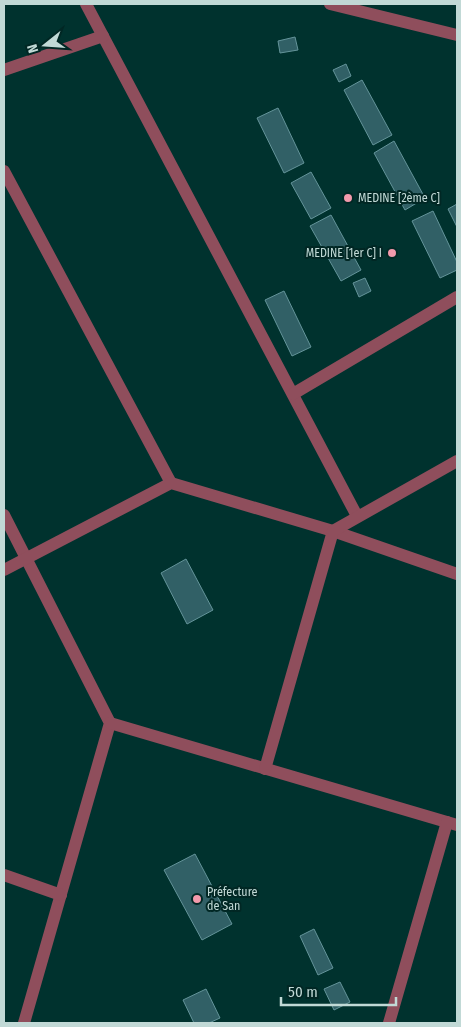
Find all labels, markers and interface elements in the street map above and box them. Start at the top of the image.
north arrow [20,20,70,70]
text: N [24,42,42,55]
place label: MEDINE [2ème C] [358,191,440,205]
marker: MEDINE [2ème C] [342,192,354,204]
place label: MEDINE [1er C] I [306,246,382,260]
marker: MEDINE [1er C] I [386,247,398,259]
place label: Préfecture de San [207,885,257,913]
marker: Préfecture de San [191,893,203,905]
scale bar [281,974,396,1006]
text: 50 m [288,983,318,1001]

